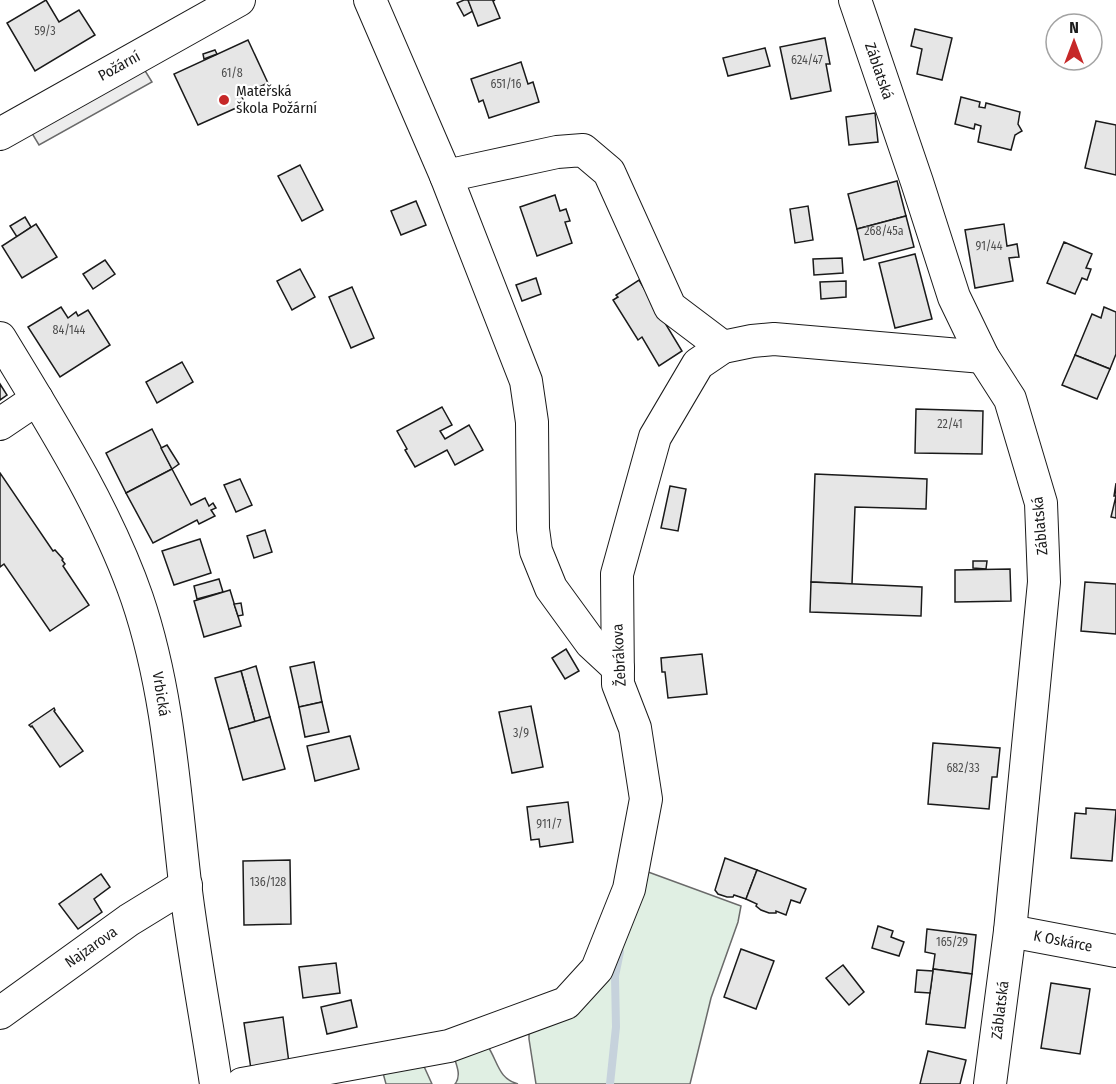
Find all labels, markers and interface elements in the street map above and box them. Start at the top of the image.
north arrow [1044,12,1104,72]
text: N [1069,18,1079,37]
house number: 59/3 [34,24,56,38]
street label: Záblatská [861,40,897,102]
street label: Požární [95,47,143,85]
house number: 624/47 [791,53,823,67]
house number: 61/8 [221,66,243,80]
house number: 651/16 [490,77,522,91]
place label: Mateřská škola Požární [236,82,317,117]
marker: Mateřská škola Požární [217,93,231,107]
house number: 268/45a [864,224,904,238]
house number: 91/44 [976,239,1003,253]
house number: 84/144 [53,323,86,337]
house number: 22/41 [937,417,963,431]
street label: Záblatská [1028,496,1052,556]
street label: Žebrákova [608,623,630,687]
street label: Vrbická [149,670,173,718]
house number: 3/9 [513,726,529,740]
house number: 682/33 [946,761,980,775]
house number: 911/7 [536,817,562,831]
house number: 136/128 [250,875,286,889]
street label: Najzarova [61,923,121,971]
street label: K Oskárce [1032,926,1094,956]
house number: 165/29 [936,935,968,949]
street label: Záblatská [987,980,1013,1040]

